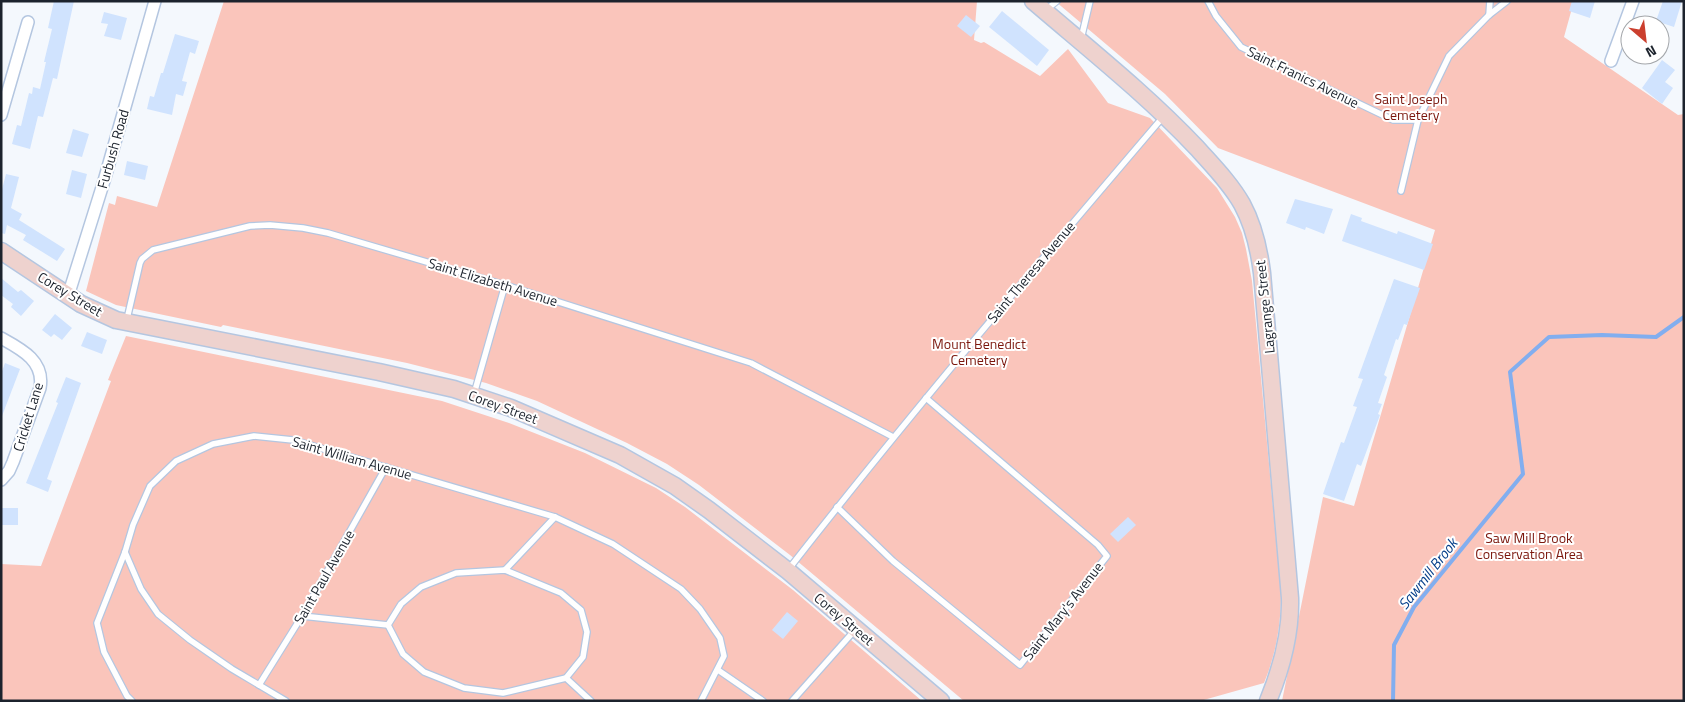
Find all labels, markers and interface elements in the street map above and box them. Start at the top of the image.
north arrow [1620,15,1670,65]
street label: Saint Franics Avenue [1244,40,1363,113]
text: N [1642,40,1661,63]
park label: Saint Joseph Cemetery [1375,88,1447,125]
street label: Furbush Road [91,107,134,191]
street label: Saint Theresa Avenue [982,216,1080,327]
street label: Saint Elizabeth Avenue [426,252,560,311]
street label: Lagrange Street [1249,259,1280,355]
street label: Corey Street [34,266,107,321]
park label: Mount Benedict Cemetery [932,333,1026,370]
street label: Cricket Lane [7,380,48,454]
street label: Corey Street [466,384,541,429]
street label: Saint William Avenue [290,430,415,485]
street label: Saint Paul Avenue [288,526,359,628]
park label: Saw Mill Brook Conservation Area [1475,527,1583,564]
water label: Sawmill Brook [1392,531,1464,614]
street label: Saint Mary's Avenue [1017,557,1108,664]
street label: Corey Street [810,587,879,650]

